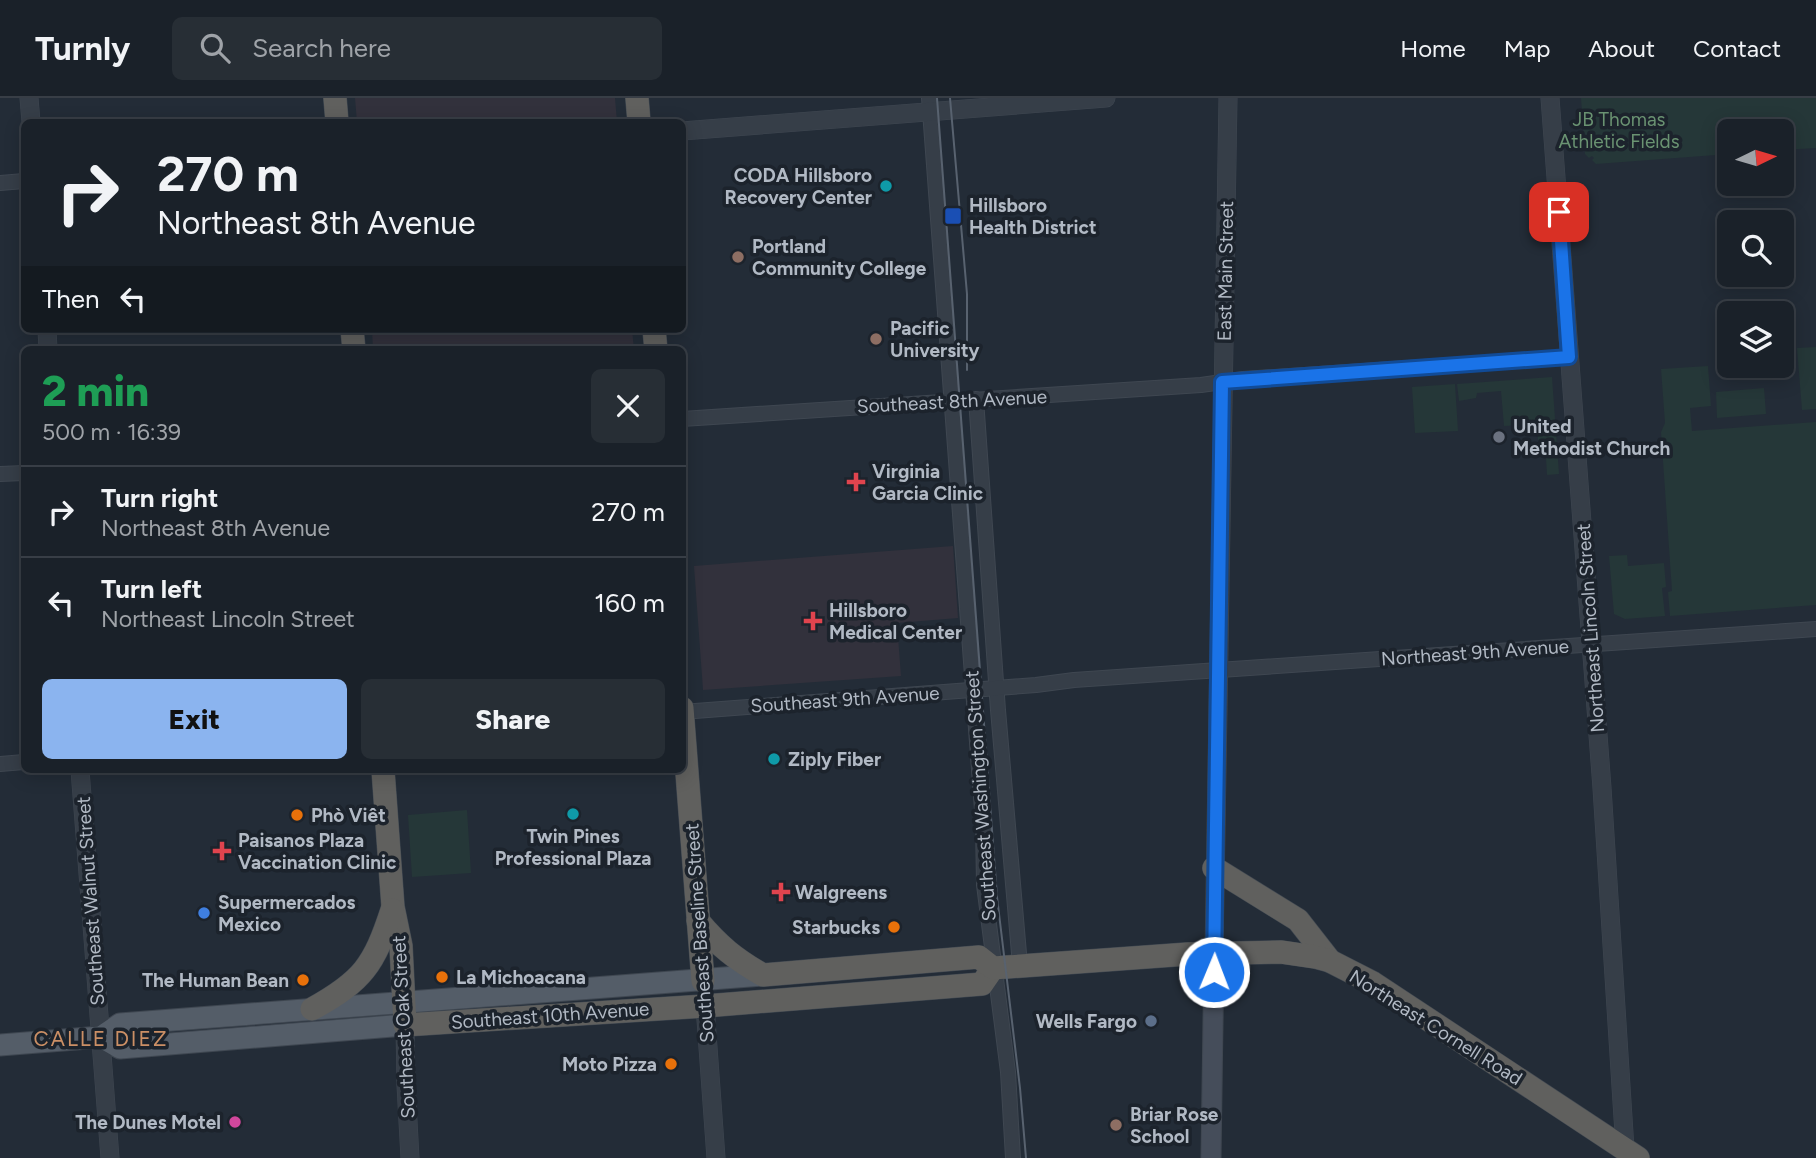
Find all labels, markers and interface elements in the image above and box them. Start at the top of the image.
search box [172,17,662,80]
text: Turnly [35,29,130,68]
icon: search [196,29,234,67]
text: Search here [252,32,391,64]
text: Home [1400,34,1466,63]
text: Map [1504,34,1550,63]
text: About [1588,34,1655,63]
text: Contact [1693,34,1781,63]
park label: JB Thomas Athletic Fields [1558,108,1680,153]
north arrow [1717,119,1794,196]
map controls [1717,119,1794,378]
text: 270 m [157,144,299,203]
icon: right [42,147,133,238]
place label: CODA Hillsboro Recovery Center [724,164,872,209]
marker: CODA Hillsboro Recovery Center [878,178,894,194]
pin [1529,182,1589,242]
icon: arrive [1540,193,1578,231]
place label: Hillsboro Health District [969,194,1097,239]
street label: East Main Street [1213,201,1238,341]
text: Northeast 8th Avenue [157,204,476,242]
marker: Hillsboro Health District [943,206,963,226]
button: search [1717,210,1794,287]
place label: Portland Community College [752,235,927,280]
marker: Portland Community College [730,249,746,265]
icon: left [114,280,152,318]
text: Then [42,283,100,315]
button: layers [1717,301,1794,378]
place label: Pacific University [890,317,980,362]
marker: Pacific University [868,331,884,347]
text: 2 min [42,366,149,417]
button: close [591,369,665,443]
street label: Southeast 8th Avenue [856,385,1048,418]
place label: United Methodist Church [1513,415,1670,460]
text: 500 m · 16:39 [42,418,181,446]
marker: United Methodist Church [1491,429,1507,445]
place label: Virginia Garcia Clinic [872,460,983,505]
marker: Virginia Garcia Clinic [846,472,866,492]
text: Turn right [101,482,218,514]
icon: right [42,493,80,531]
text: 270 m [591,496,665,528]
text: Northeast 8th Avenue [101,514,330,542]
street label: Northeast Lincoln Street [1572,523,1609,733]
text: Turn left [101,573,202,605]
icon: left [42,584,80,622]
text: 160 m [594,587,665,619]
place label: Hillsboro Medical Center [829,599,962,644]
text: Northeast Lincoln Street [101,605,355,633]
marker: Hillsboro Medical Center [803,611,823,631]
street label: Northeast 9th Avenue [1380,634,1570,671]
street label: Southeast Washington Street [960,670,1001,922]
button: Exit [42,679,347,759]
button: Share [361,679,665,759]
street label: Southeast 9th Avenue [750,681,940,718]
place label: Ziply Fiber [788,748,881,771]
marker: Ziply Fiber [766,751,782,767]
street label: Southeast Walnut Street [72,796,109,1006]
place label: Phò Viêt [311,804,386,827]
marker: Twin Pines Professional Plaza [565,806,581,822]
marker: Phò Viêt [289,807,305,823]
street label: Southeast Baseline Street [680,823,719,1043]
place label: Twin Pines Professional Plaza [495,825,651,870]
place label: Paisanos Plaza Vaccination Clinic [238,829,396,874]
marker: Paisanos Plaza Vaccination Clinic [212,841,232,861]
place label: Walgreens [795,881,887,904]
marker: Walgreens [773,884,789,900]
place label: Supermercados Mexico [218,891,356,936]
marker: Supermercados Mexico [196,905,212,921]
place label: Starbucks [792,916,880,939]
marker: Starbucks [886,919,902,935]
street label: Southeast Oak Street [387,935,420,1119]
position arrow [1177,935,1251,1009]
street label: Northeast Cornell Road [1345,965,1526,1090]
place label: La Michoacana [456,966,586,989]
place label: The Human Bean [142,969,289,992]
marker: La Michoacana [434,969,450,985]
marker: The Human Bean [295,972,311,988]
street label: Southeast 10th Avenue [450,997,650,1034]
place label: Wells Fargo [1036,1010,1137,1033]
marker: Wells Fargo [1143,1013,1159,1029]
district label: CALLE DIEZ [34,1026,168,1051]
place label: Moto Pizza [562,1053,657,1076]
marker: Moto Pizza [663,1056,679,1072]
place label: Briar Rose School [1130,1103,1219,1148]
place label: The Dunes Motel [75,1111,221,1134]
marker: The Dunes Motel [227,1114,243,1130]
marker: Briar Rose School [1108,1117,1124,1133]

